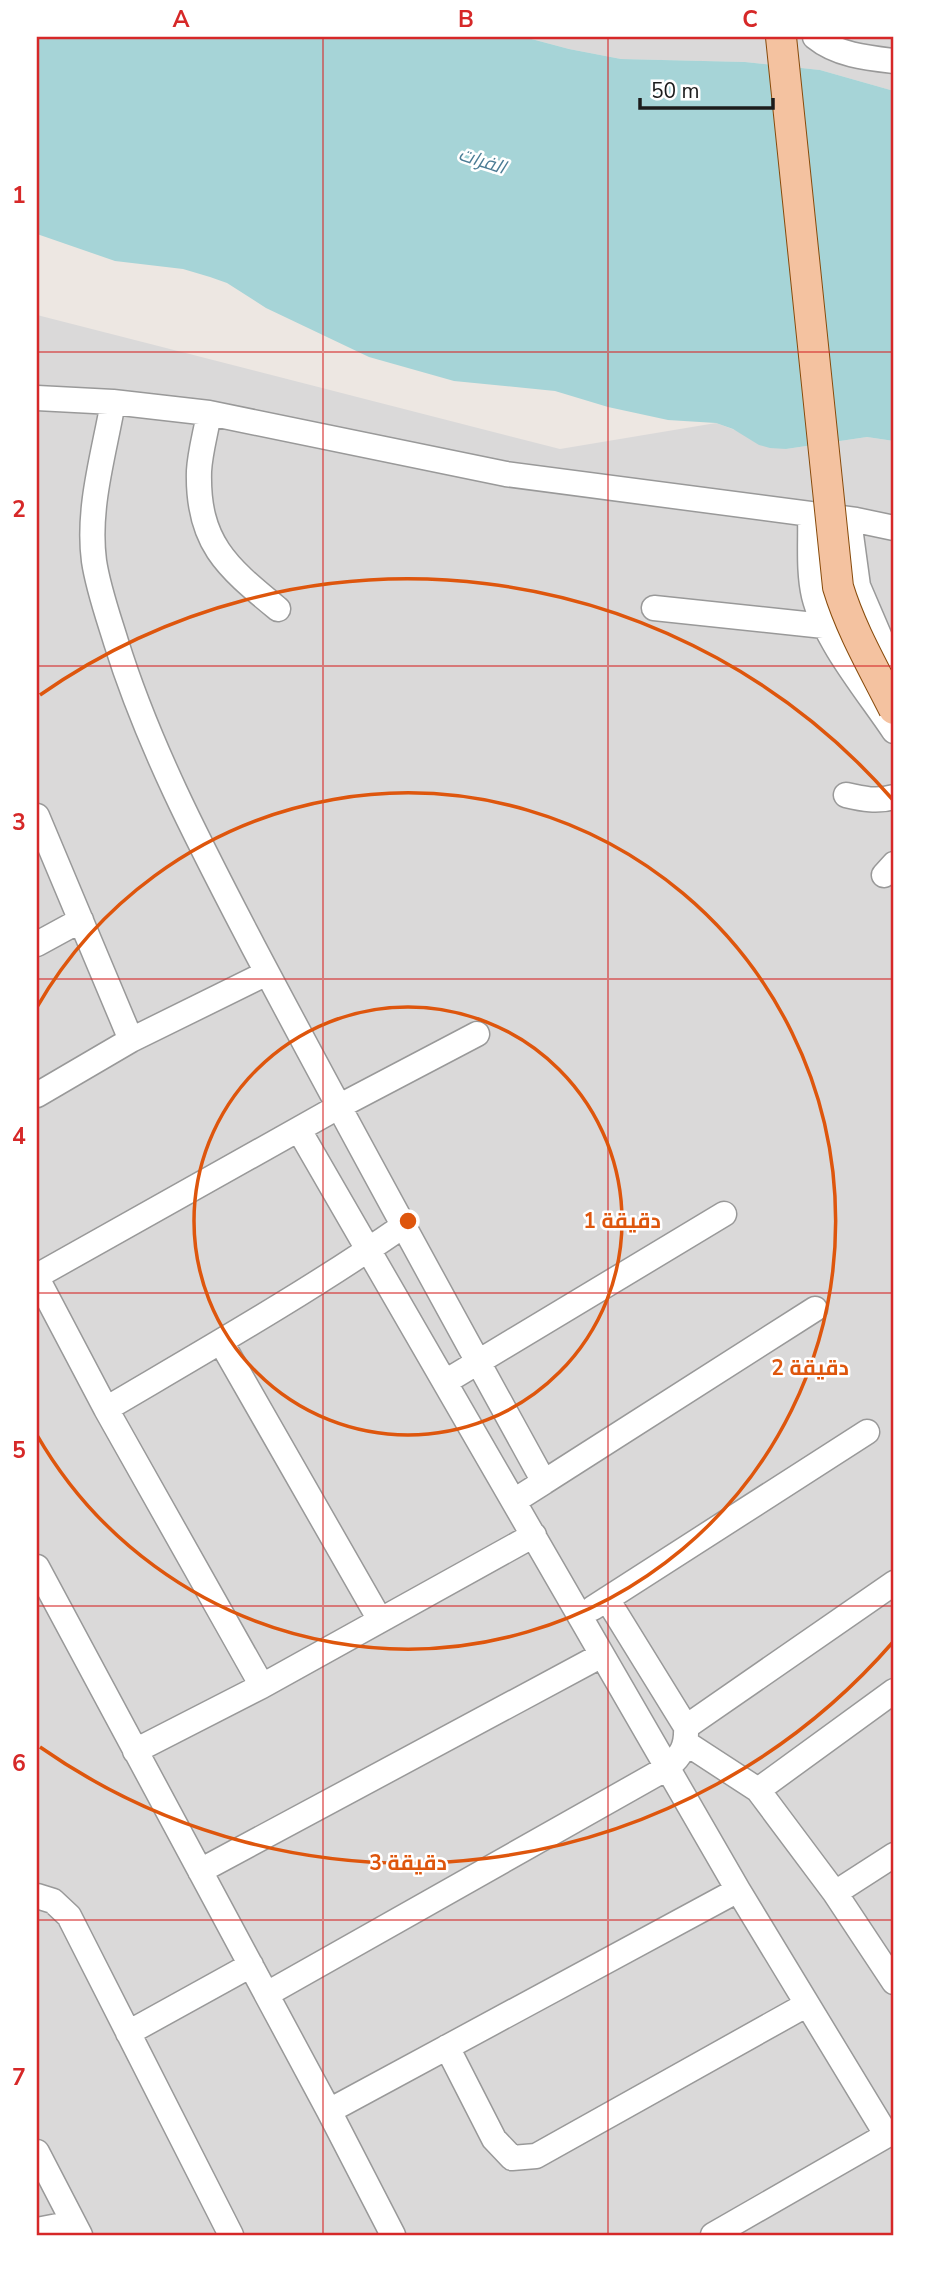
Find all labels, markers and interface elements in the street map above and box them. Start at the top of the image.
text: A [172,4,190,35]
text: B [458,4,474,35]
text: C [742,4,758,35]
scale bar [640,66,774,110]
text: 50 m [651,77,700,105]
water label: الفرات [455,141,511,181]
text: 1 [12,180,26,211]
text: 2 [12,494,26,525]
text: 3 [12,807,26,838]
text: 4 [12,1121,26,1152]
text: 1 دقيقة [583,1207,661,1235]
centre of rings [396,1209,420,1233]
text: 2 دقيقة [771,1354,849,1382]
text: 5 [12,1435,26,1466]
text: 6 [12,1748,26,1779]
text: 3 دقيقة [369,1849,447,1877]
text: 7 [12,2062,26,2093]

